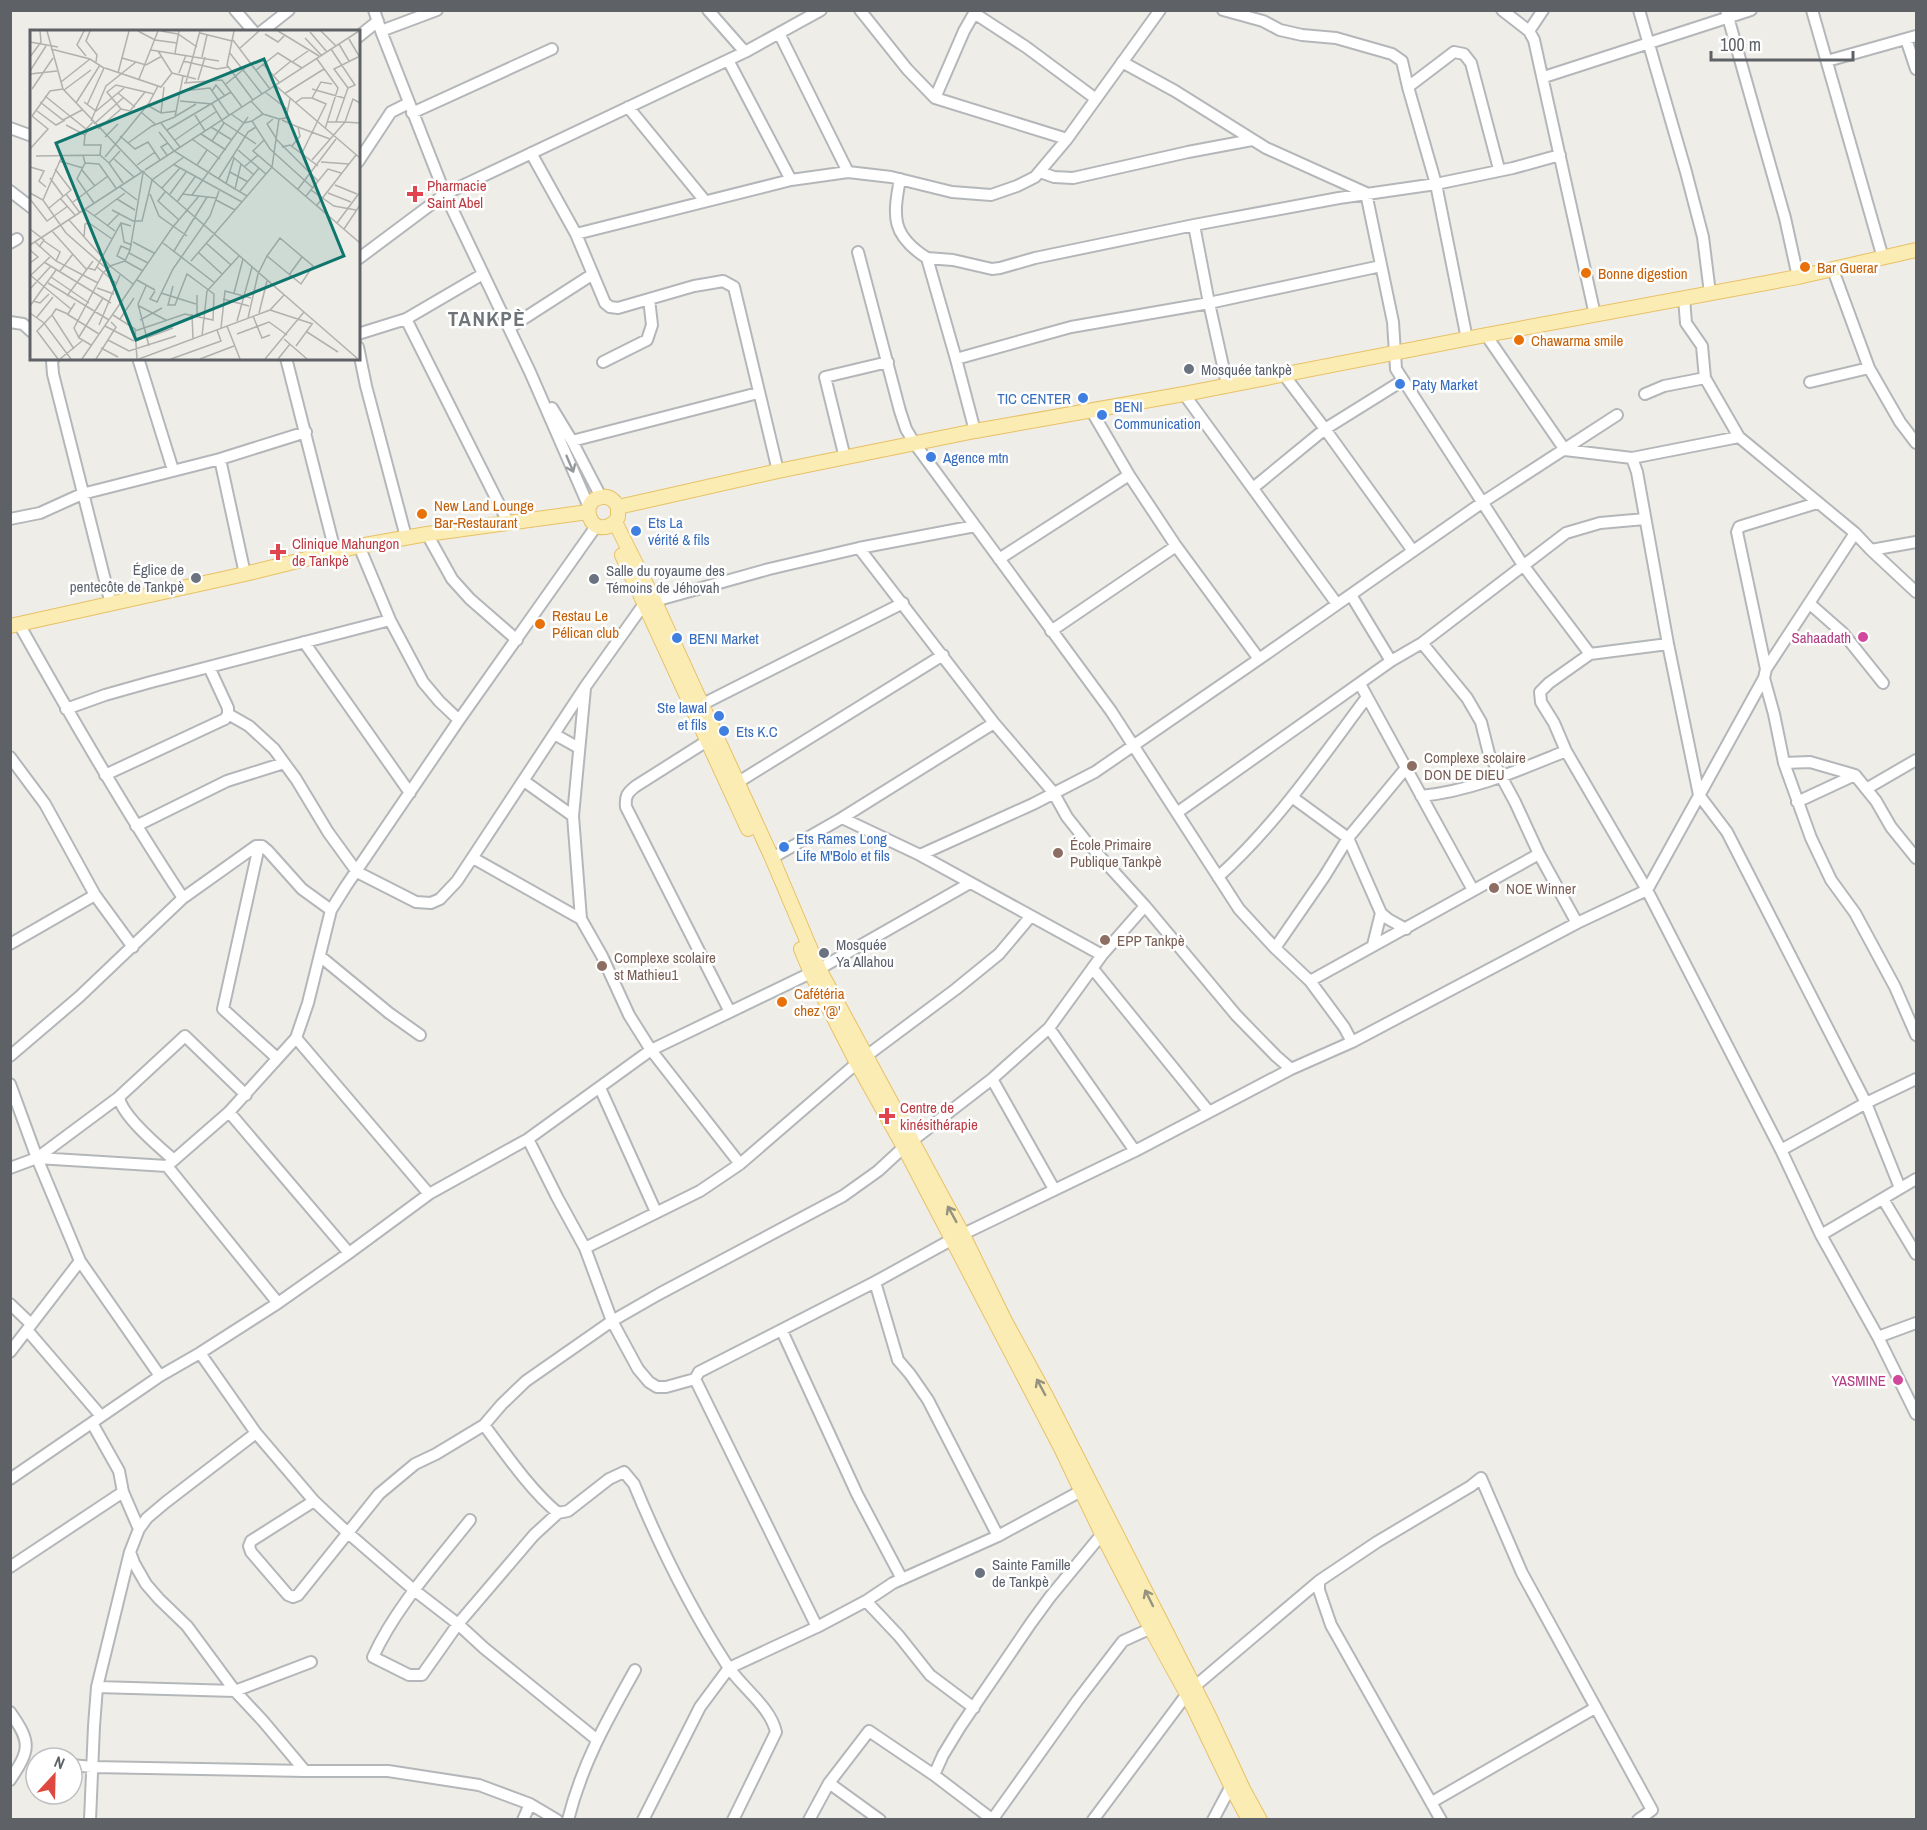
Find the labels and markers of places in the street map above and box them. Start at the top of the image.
place label: Pharmacie Saint Abel [427,175,487,213]
marker: Pharmacie Saint Abel [408,187,422,201]
place label: Bar Guerar [1817,257,1878,278]
marker: Bar Guerar [1798,260,1812,274]
place label: Bonne digestion [1598,263,1688,284]
marker: Bonne digestion [1579,266,1593,280]
place label: Chawarma smile [1531,330,1623,351]
marker: Chawarma smile [1512,333,1526,347]
place label: Mosquée tankpè [1201,359,1292,380]
marker: Mosquée tankpè [1182,362,1196,376]
place label: Paty Market [1412,374,1478,395]
marker: Paty Market [1393,377,1407,391]
place label: TIC CENTER [997,388,1071,409]
marker: TIC CENTER [1076,391,1090,405]
place label: BENI Communication [1114,396,1201,434]
marker: BENI Communication [1095,408,1109,422]
place label: Agence mtn [942,447,1009,468]
marker: Agence mtn [924,450,938,464]
place label: New Land Lounge Bar-Restaurant [434,495,534,533]
marker: New Land Lounge Bar-Restaurant [415,507,429,521]
place label: Ets La vérité & fils [648,512,710,550]
marker: Ets La vérité & fils [629,524,643,538]
place label: Clinique Mahungon de Tankpè [292,533,399,571]
marker: Clinique Mahungon de Tankpè [269,543,287,561]
place label: Églice de pentecôte de Tankpè [70,559,184,597]
place label: Salle du royaume des Témoins de Jéhovah [606,560,725,598]
marker: Églice de pentecôte de Tankpè [189,571,203,585]
marker: Salle du royaume des Témoins de Jéhovah [587,572,601,586]
place label: Restau Le Pélican club [552,605,619,643]
marker: Restau Le Pélican club [533,617,547,631]
place label: Sahaadath [1791,627,1851,648]
place label: BENI Market [689,628,759,649]
marker: Sahaadath [1856,630,1870,644]
marker: BENI Market [670,631,684,645]
place label: Ste lawal et fils [657,697,707,735]
marker: Ste lawal et fils [712,709,726,723]
place label: Ets K.C [736,721,778,742]
marker: Ets K.C [717,724,731,738]
place label: Complexe scolaire DON DE DIEU [1424,747,1526,785]
marker: Complexe scolaire DON DE DIEU [1405,759,1419,773]
place label: Ets Rames Long Life M'Bolo et fils [796,828,890,866]
place label: École Primaire Publique Tankpè [1070,834,1162,872]
marker: Ets Rames Long Life M'Bolo et fils [777,840,791,854]
marker: École Primaire Publique Tankpè [1051,846,1065,860]
place label: NOE Winner [1506,878,1576,899]
marker: NOE Winner [1487,881,1501,895]
place label: EPP Tankpè [1117,930,1185,951]
marker: EPP Tankpè [1098,933,1112,947]
place label: Mosquée Ya Allahou [836,934,894,972]
marker: Mosquée Ya Allahou [817,946,831,960]
place label: Complexe scolaire st Mathieu1 [614,947,716,985]
marker: Complexe scolaire st Mathieu1 [595,959,609,973]
place label: Cafétéria chez '@' [794,983,845,1021]
marker: Cafétéria chez '@' [775,995,789,1009]
place label: Centre de kinésithérapie [900,1097,978,1135]
marker: Centre de kinésithérapie [878,1107,896,1125]
place label: YASMINE [1832,1370,1886,1391]
marker: YASMINE [1891,1373,1905,1387]
place label: Sainte Famille de Tankpè [992,1554,1071,1592]
marker: Sainte Famille de Tankpè [973,1566,987,1580]

